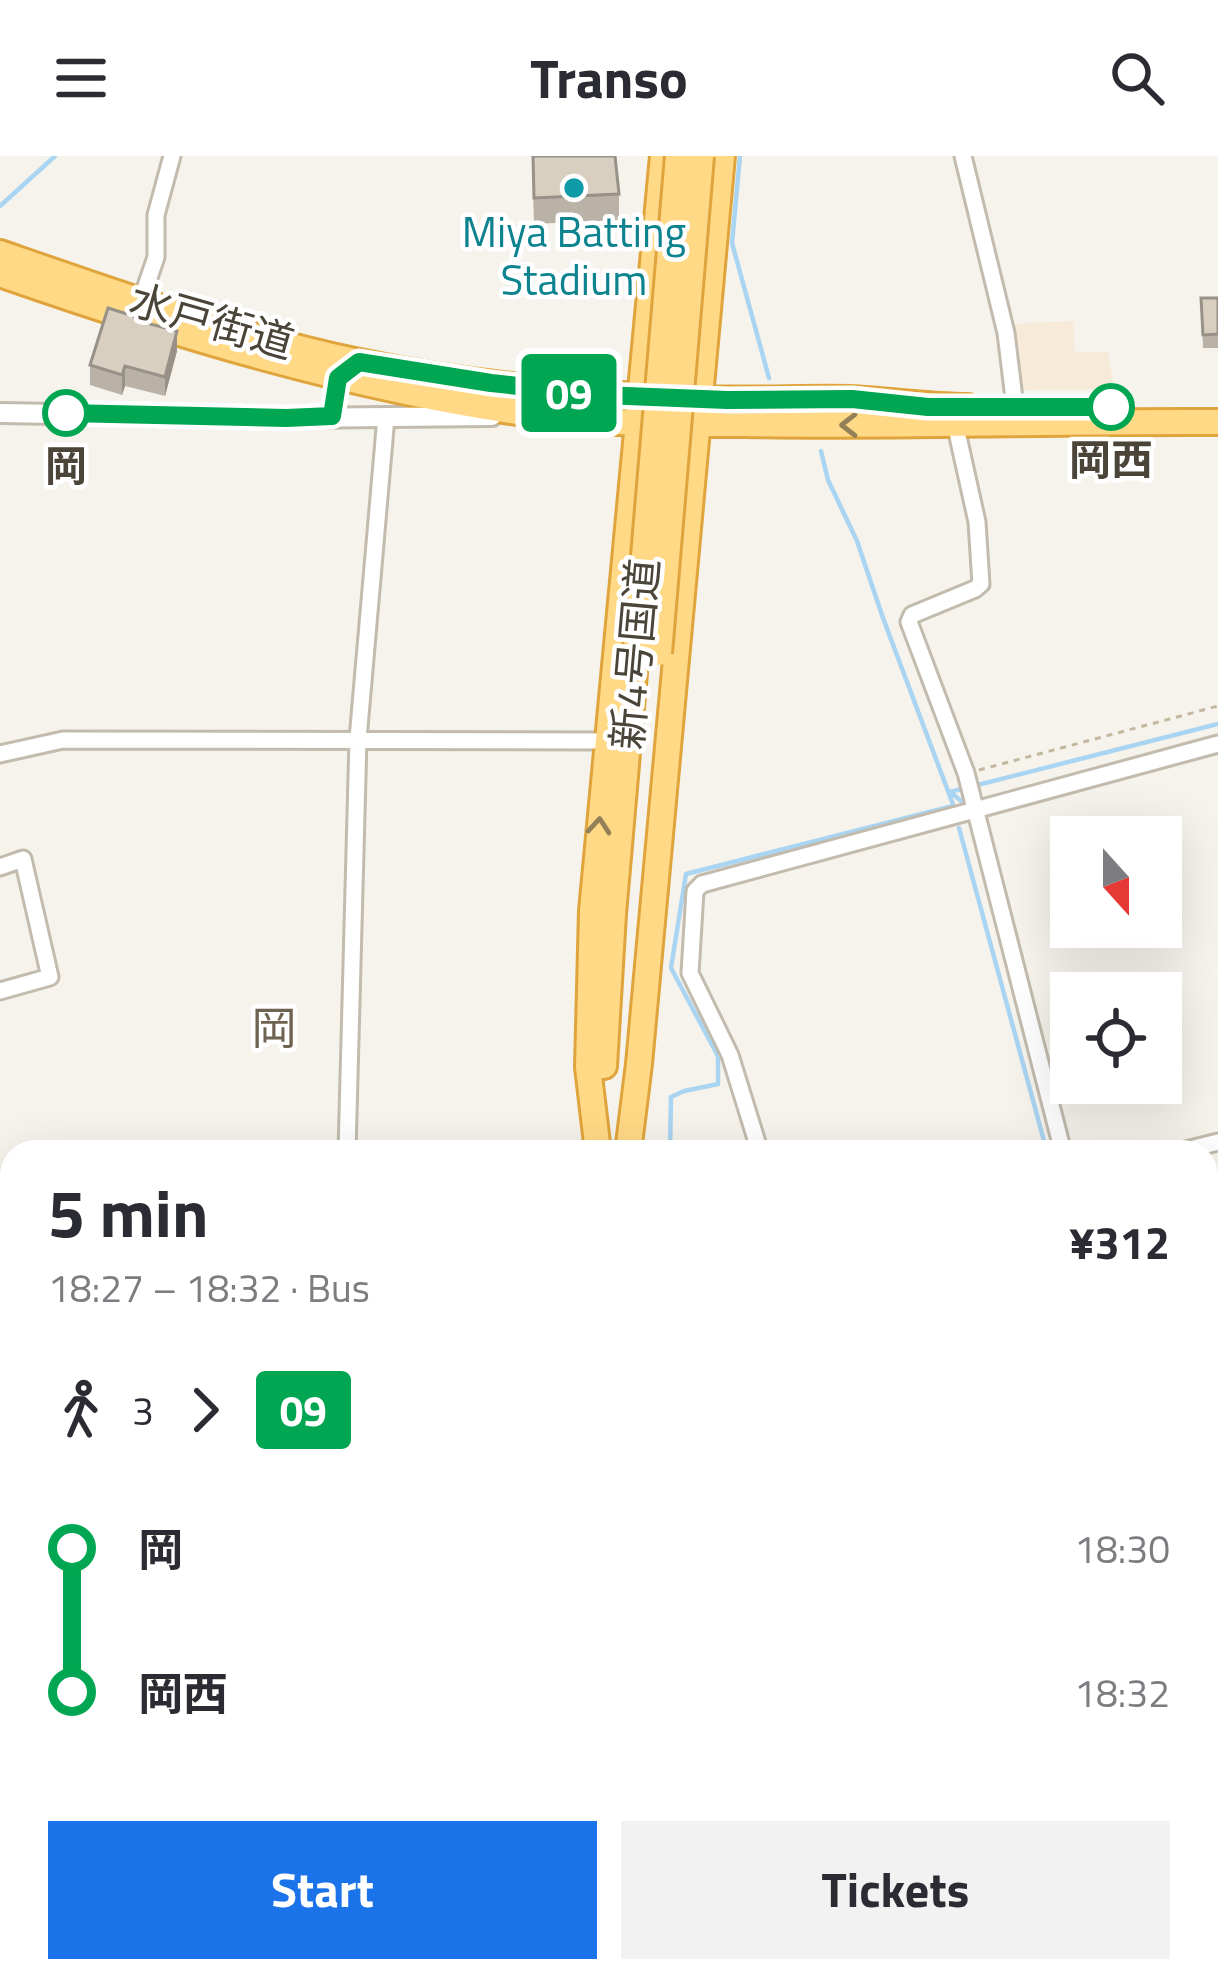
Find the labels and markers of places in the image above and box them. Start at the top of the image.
marker: Miya Batting Stadium [561,175,587,201]
place label: Miya Batting Stadium [462,199,686,311]
marker: 岡西 [1089,385,1133,429]
marker: 岡 [44,391,88,435]
place label: 岡西 [1069,427,1153,491]
place label: 岡 [45,433,87,497]

